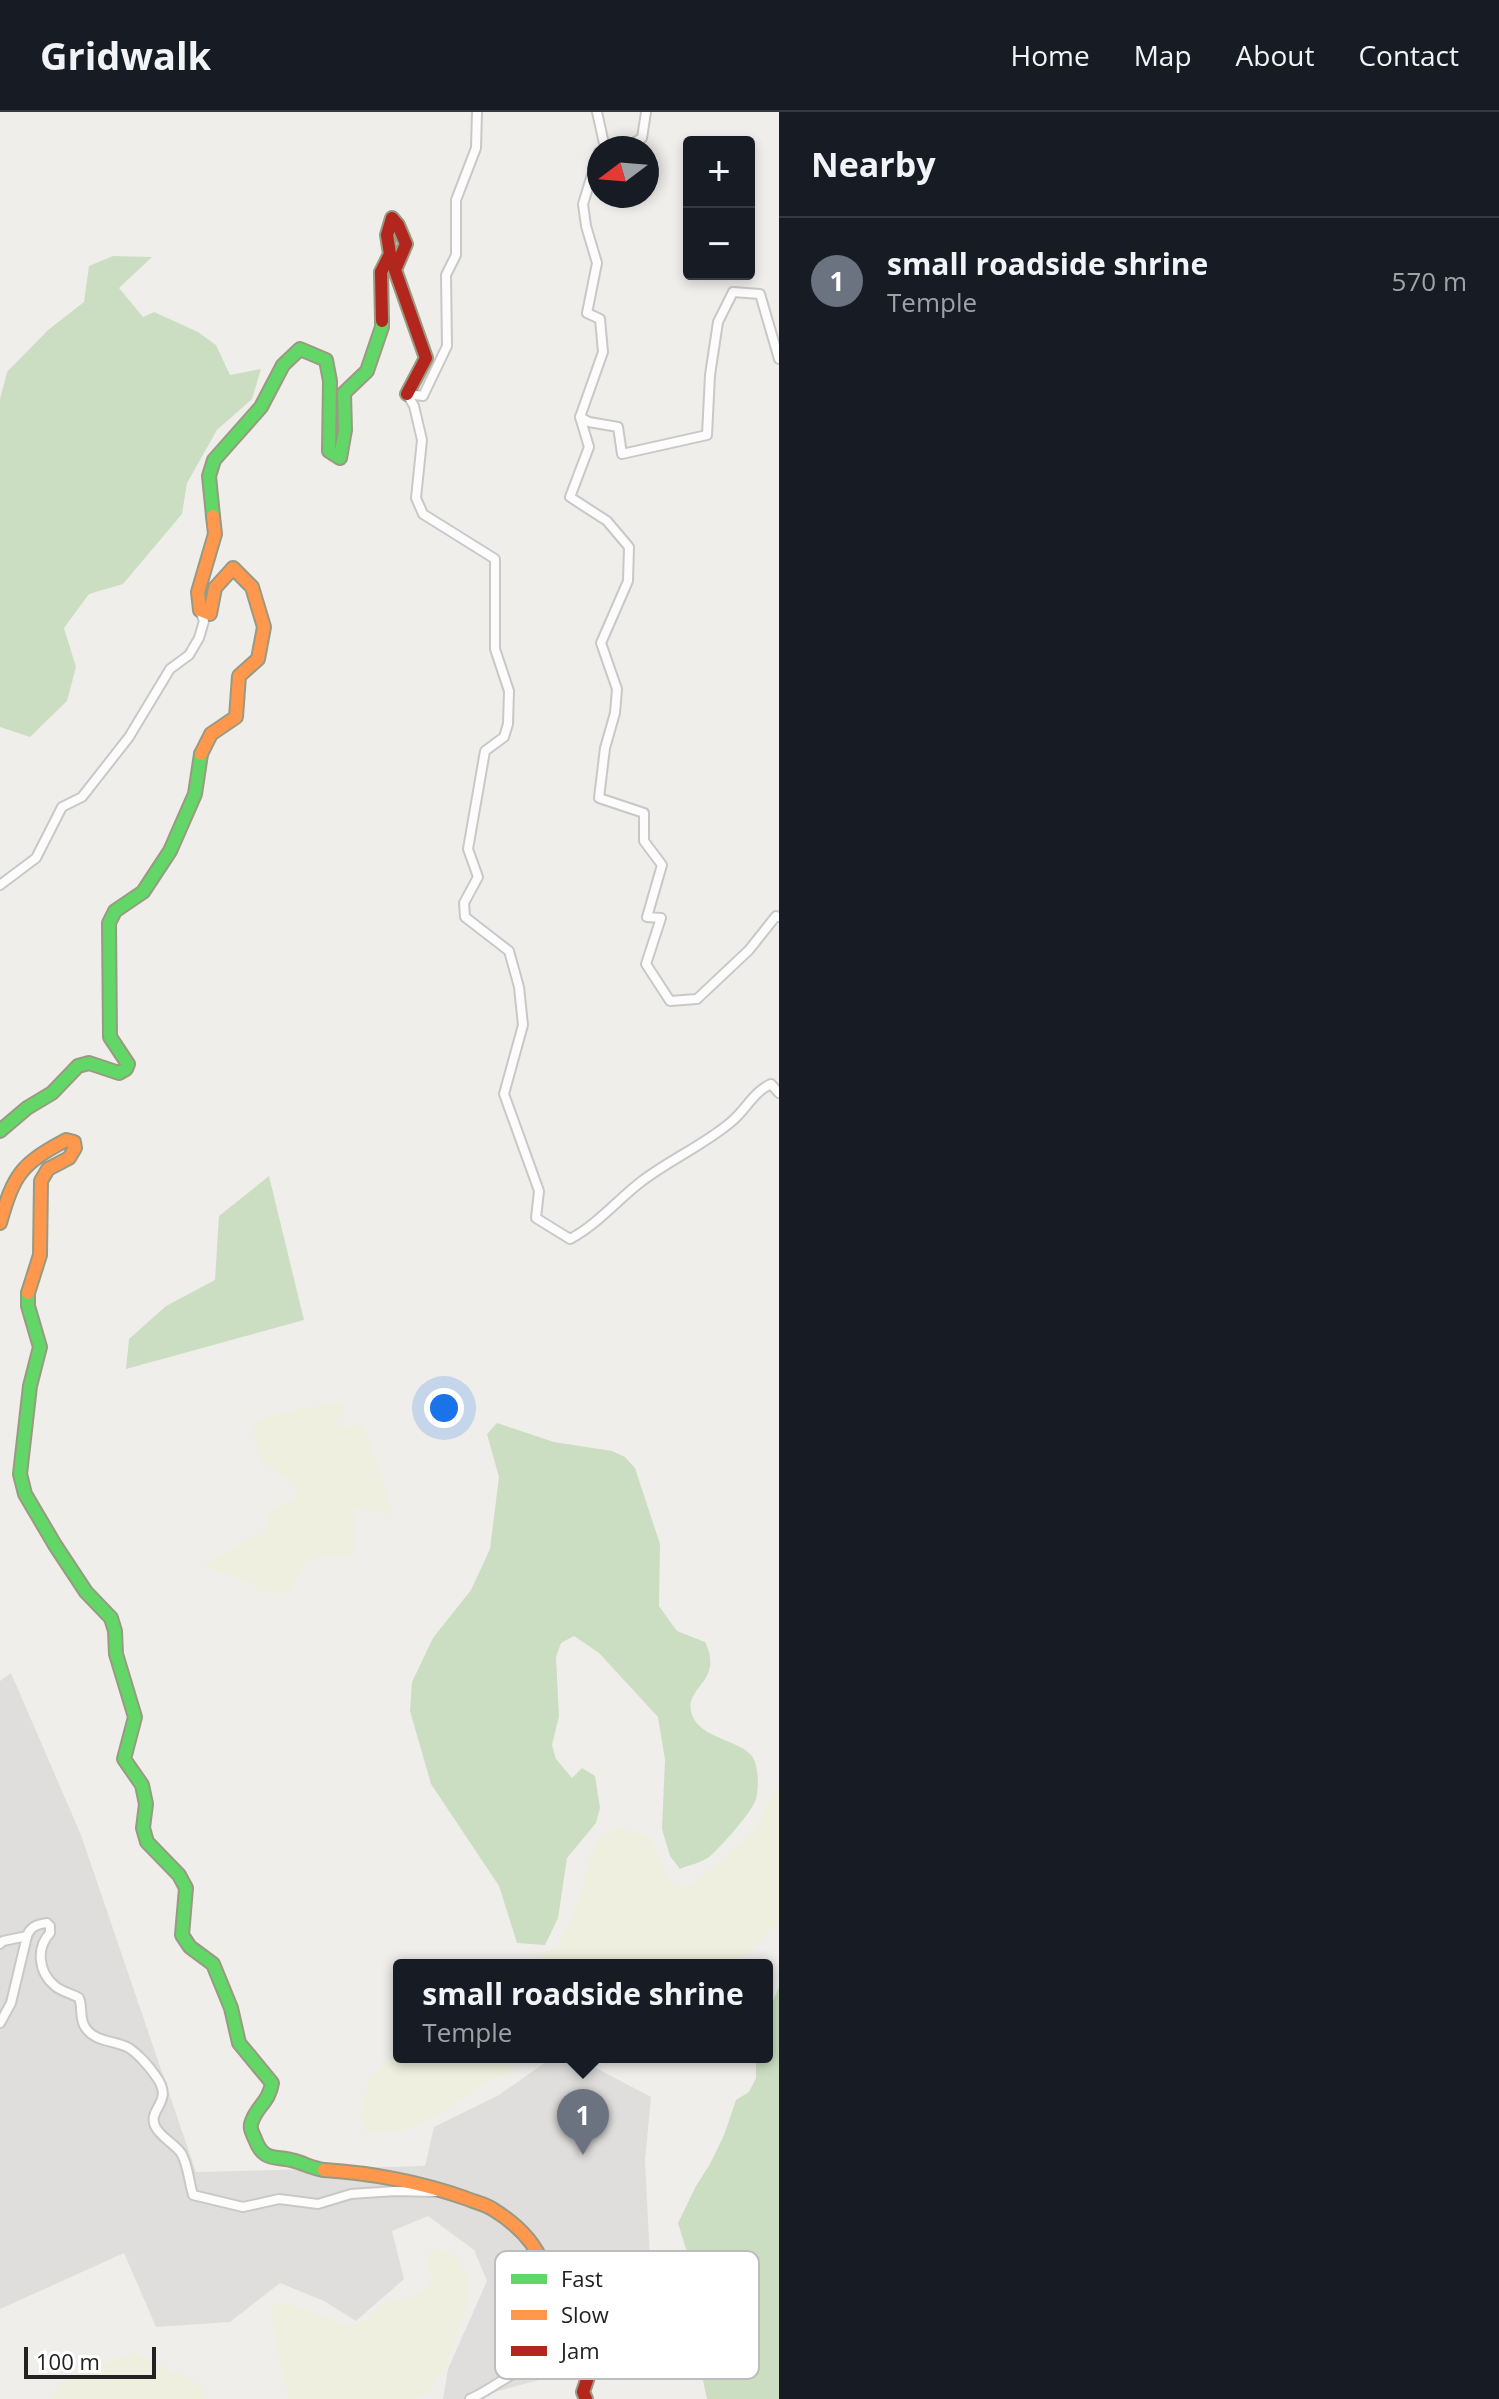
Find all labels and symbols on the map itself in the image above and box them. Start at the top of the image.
north arrow [587,136,659,208]
your location [424,1388,464,1428]
pin: 1 [557,2089,609,2155]
legend [495,2251,759,2379]
text: Fast [561,2263,603,2293]
text: Slow [561,2299,609,2329]
text: Jam [559,2335,600,2365]
scale bar [24,2343,156,2379]

